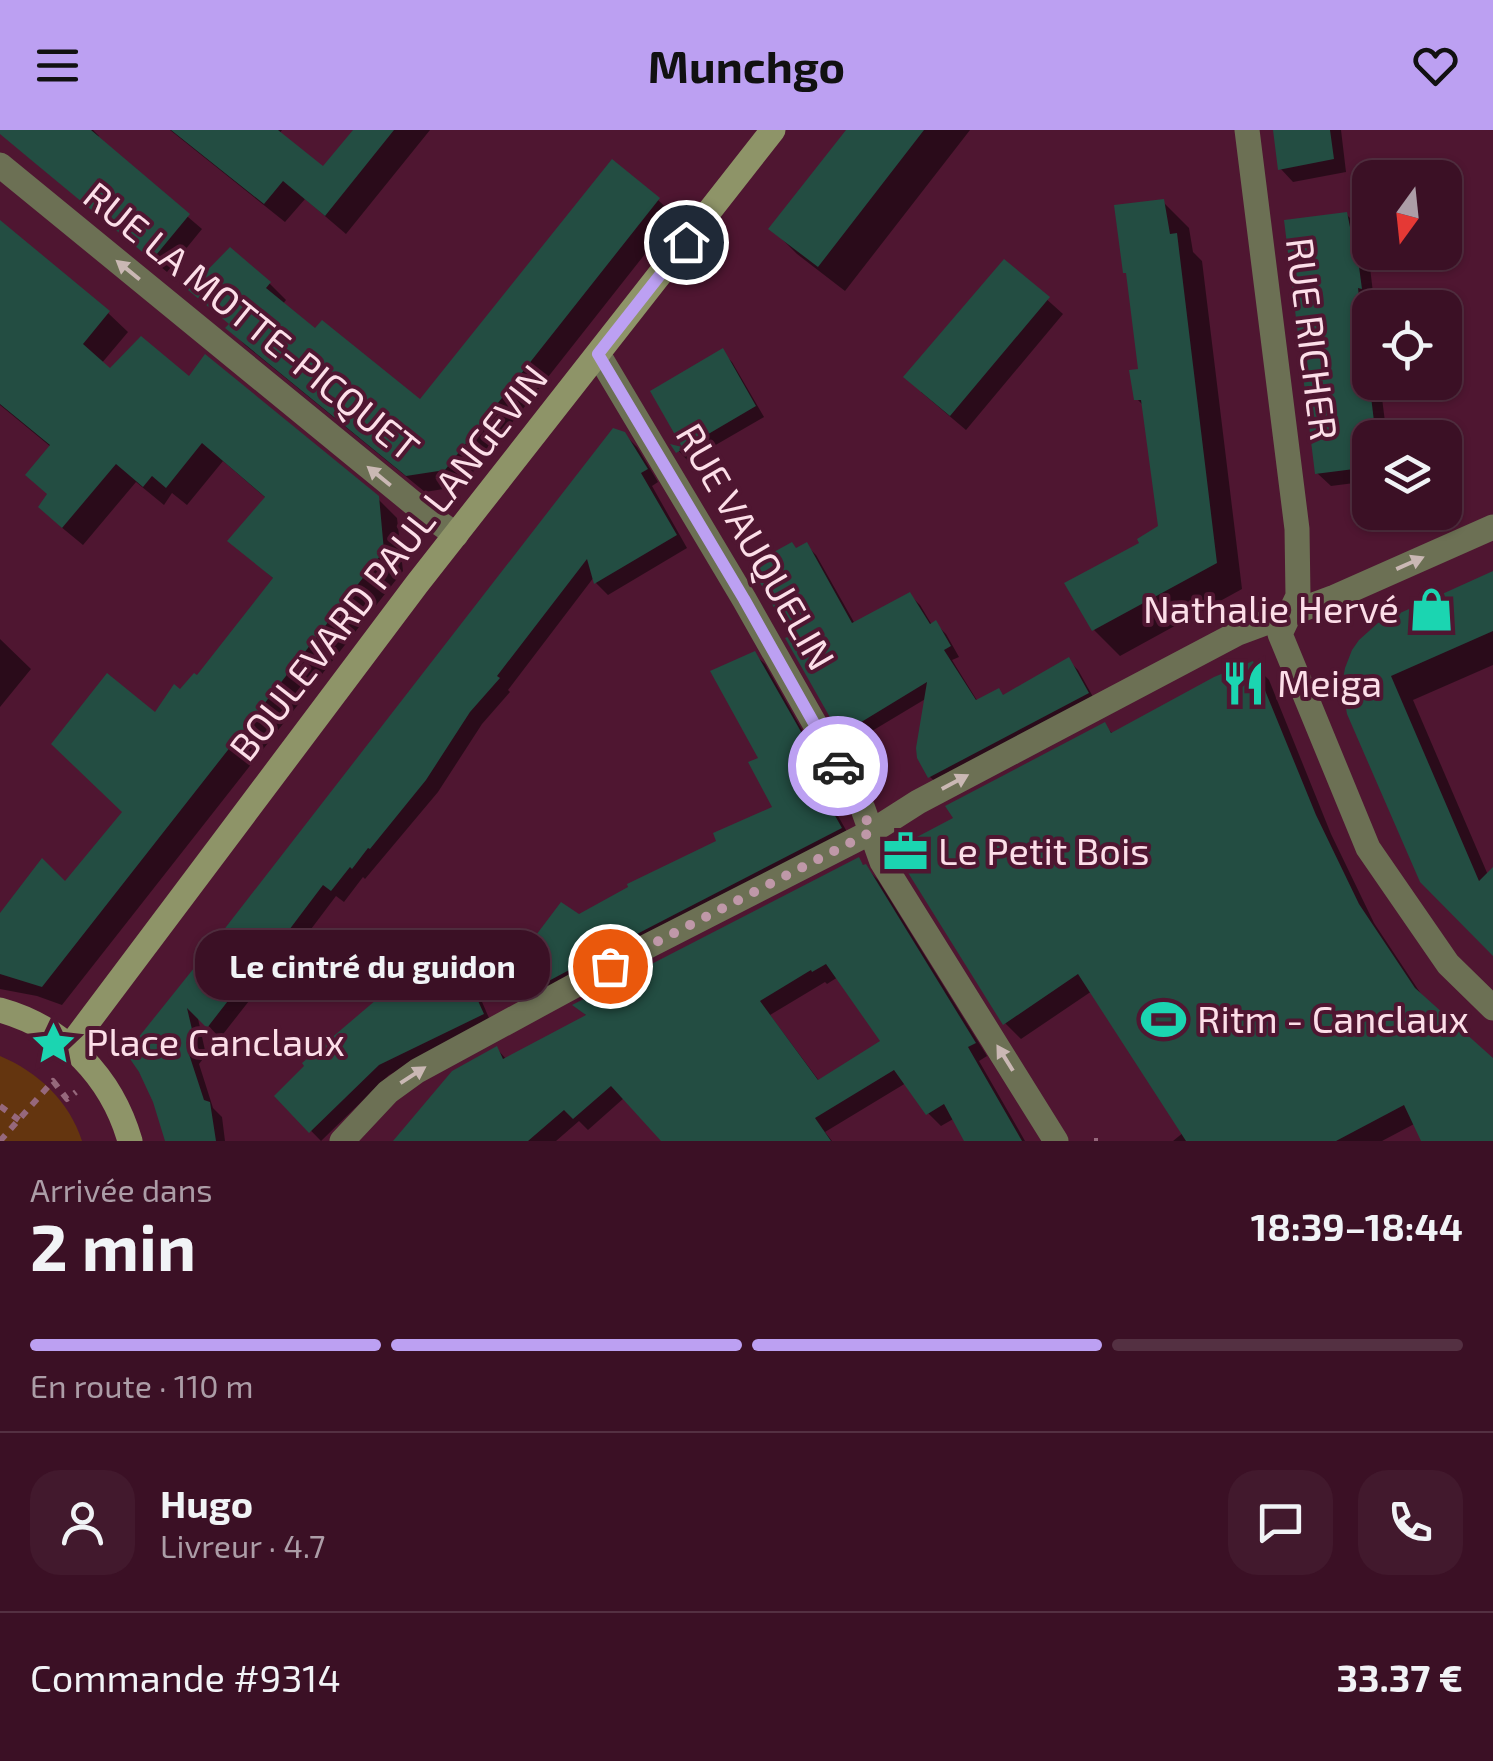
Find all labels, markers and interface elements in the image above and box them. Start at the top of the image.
icon: menu [30,38,85,93]
text: Munchgo [648,38,845,92]
icon: heart [1408,38,1463,93]
north arrow [1352,160,1462,270]
map controls [1352,160,1462,530]
street label: RUE LA MOTTE-PICQUET [76,171,429,470]
pin [644,200,729,285]
icon: home [659,215,714,270]
street label: RUE RICHER [1278,235,1348,443]
one-way arrow [115,260,141,281]
button: locate [1352,290,1462,400]
street label: BOULEVARD PAUL LANGEVIN [219,355,556,769]
street label: RUE VAUQUELIN [668,415,846,677]
button: layers [1352,420,1462,530]
one-way arrow [367,466,392,487]
one-way arrow [1395,555,1425,571]
place label: Nathalie Hervé [1143,585,1399,631]
shop icon: Nathalie Hervé [1408,586,1456,634]
place label: Meiga [1277,659,1382,705]
restaurant icon: Meiga [1220,660,1268,708]
courier [788,716,888,816]
icon: car [811,739,866,794]
one-way arrow [940,774,969,791]
place label: Le Petit Bois [938,827,1150,873]
office icon: Le Petit Bois [881,828,929,876]
pin [568,924,653,1009]
callout: Le cintré du guidon [195,931,550,1001]
icon: bag [583,939,638,994]
text: Le cintré du guidon [229,946,516,984]
place label: Ritm - Canclaux [1197,995,1469,1041]
sports icon: Ritm - Canclaux [1140,996,1188,1044]
place label: Place Canclaux [86,1018,345,1064]
place icon: Place Canclaux [29,1019,77,1067]
one-way arrow [997,1044,1014,1072]
one-way arrow [399,1066,427,1085]
text: Arrivée dans [30,1170,213,1208]
text: 18:39–18:44 [1251,1203,1463,1249]
text: 2 min [30,1206,196,1284]
text: En route · 110 m [30,1366,254,1404]
button: person [30,1470,135,1575]
button: chat [1228,1470,1333,1575]
button: phone [1358,1470,1463,1575]
text: Hugo [160,1480,253,1526]
text: Livreur · 4.7 [160,1526,325,1564]
text: Commande #9314 [30,1654,341,1700]
text: 33.37 € [1336,1654,1463,1700]

